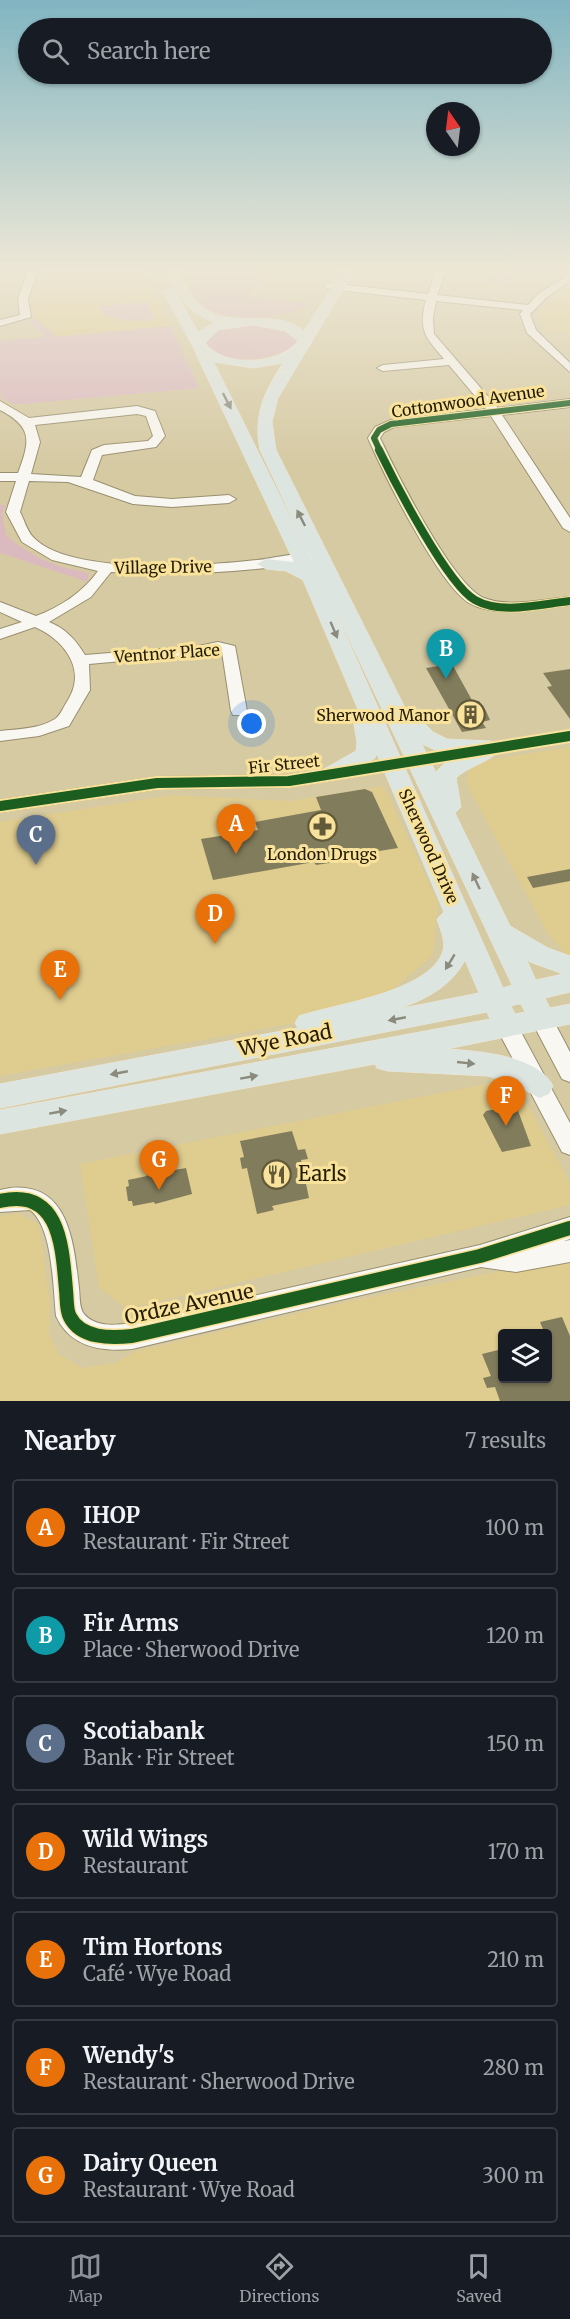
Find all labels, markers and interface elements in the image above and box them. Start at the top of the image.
search box [18,18,552,84]
icon: search [39,35,72,68]
text: Search here [87,37,210,65]
north arrow [426,102,480,156]
street label: Cottonwood Avenue [390,380,546,422]
one-way arrow [222,393,232,410]
one-way arrow [297,509,306,526]
street label: Village Drive [113,556,212,578]
one-way arrow [330,621,339,639]
pin: B [426,630,466,679]
street label: Ventnor Place [113,639,220,667]
building icon: Sherwood Manor [455,699,487,731]
place label: Sherwood Manor [316,705,450,725]
your location [237,709,266,738]
street label: Fir Street [247,750,321,778]
street label: Sherwood Drive [395,785,463,907]
pin: A [216,804,256,854]
pharmacy icon: London Drugs [306,810,338,842]
pin: C [16,816,56,865]
place label: London Drugs [267,844,377,864]
one-way arrow [472,873,481,890]
pin: D [196,894,234,944]
pin: E [40,950,80,1000]
one-way arrow [445,954,455,971]
one-way arrow [387,1015,406,1024]
street label: Wye Road [235,1018,334,1061]
one-way arrow [456,1058,475,1068]
one-way arrow [110,1069,129,1078]
one-way arrow [240,1072,259,1081]
pin: F [486,1076,526,1126]
one-way arrow [48,1107,67,1116]
pin: G [140,1140,178,1190]
restaurant icon: Earls [261,1158,293,1190]
place label: Earls [298,1161,347,1186]
street label: Ordze Avenue [122,1278,256,1329]
map controls [498,1329,552,1383]
button: layers [498,1329,552,1383]
text: Nearby [24,1424,116,1457]
text: 7 results [465,1428,546,1453]
text: IHOP [83,1501,140,1529]
text: A [38,1515,53,1540]
text: 100 m [485,1515,544,1540]
text: Restaurant · Fir Street [83,1529,289,1554]
text: Fir Arms [83,1609,179,1637]
text: B [39,1623,52,1648]
text: 120 m [486,1623,544,1648]
text: Place · Sherwood Drive [83,1637,299,1662]
text: Scotiabank [83,1717,205,1745]
text: C [39,1731,52,1756]
text: 150 m [487,1731,544,1756]
text: Bank · Fir Street [83,1745,235,1770]
text: Wild Wings [83,1825,208,1853]
text: D [38,1839,53,1864]
text: 170 m [488,1839,544,1864]
text: Restaurant [83,1853,188,1878]
text: Tim Hortons [83,1933,223,1961]
text: E [39,1947,52,1972]
text: 210 m [487,1947,544,1972]
text: Café · Wye Road [83,1961,231,1986]
text: Wendy's [83,2041,174,2069]
text: F [39,2055,52,2080]
text: 280 m [483,2055,544,2080]
text: Restaurant · Sherwood Drive [83,2069,355,2094]
text: Dairy Queen [83,2149,218,2177]
text: G [38,2163,53,2188]
text: 300 m [482,2163,544,2188]
text: Restaurant · Wye Road [83,2177,295,2202]
tab: Map [68,2250,103,2306]
tab: Directions [239,2250,319,2306]
tab: Saved [456,2250,502,2306]

